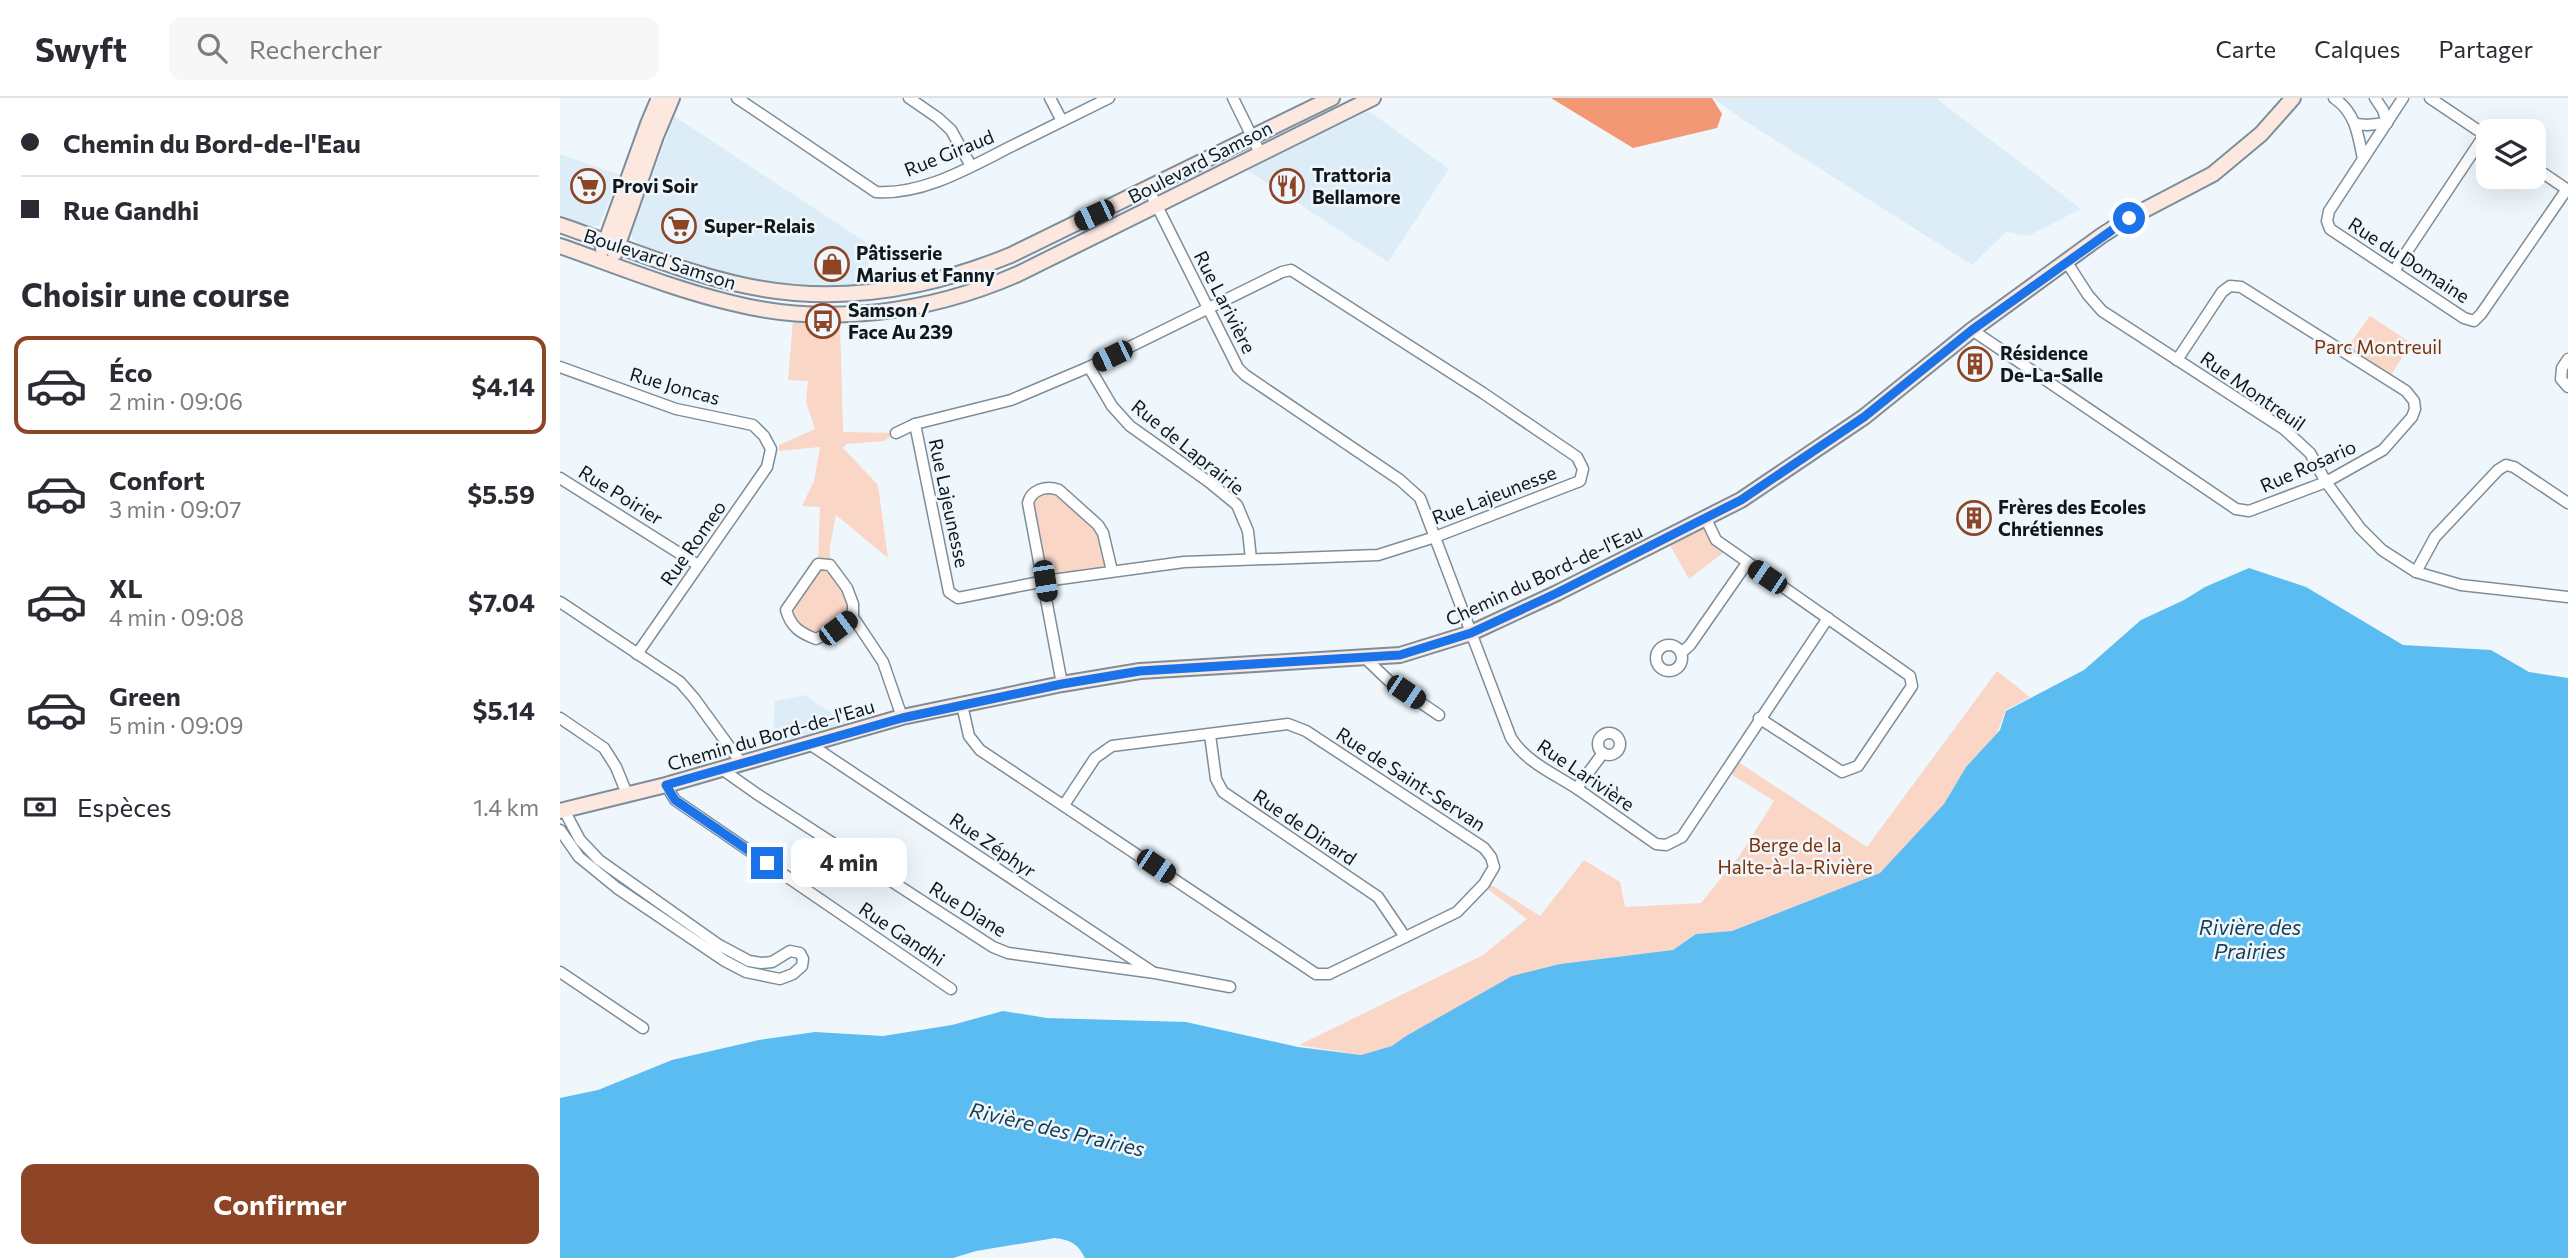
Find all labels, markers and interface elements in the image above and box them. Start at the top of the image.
search box [169,17,659,80]
text: Swyft [35,28,127,69]
icon: search [193,29,231,67]
text: Rechercher [249,33,383,64]
text: Carte [2215,34,2276,63]
text: Calques [2314,34,2400,63]
text: Partager [2438,34,2533,63]
street label: Boulevard Samson [1124,115,1276,208]
map controls [2476,119,2546,189]
button: layers [2476,119,2546,189]
street label: Rue Giraud [901,124,997,181]
text: Chemin du Bord-de-l'Eau [63,127,361,158]
place label: Trattoria Bellamore [1312,163,1400,208]
supermarket icon: Provi Soir [569,167,607,205]
restaurant icon: Trattoria Bellamore [1268,167,1306,205]
place label: Provi Soir [612,174,698,197]
text: Rue Gandhi [63,194,199,225]
car [1071,197,1118,233]
route start [2113,202,2145,234]
supermarket icon: Super-Relais [660,207,698,245]
street label: Rue du Domaine [2344,212,2474,307]
place label: Super-Relais [704,214,815,237]
street label: Boulevard Samson [581,223,739,294]
place label: Pâtisserie Marius et Fanny [856,241,995,286]
shop icon: Pâtisserie Marius et Fanny [813,245,851,283]
street label: Rue Larivière [1190,247,1261,357]
text: Choisir une course [21,274,290,314]
place label: Samson / Face Au 239 [848,298,953,343]
bus stop icon: Samson / Face Au 239 [804,302,842,340]
park label: Parc Montreuil [2314,335,2442,358]
car [1089,337,1136,375]
place label: Résidence De-La-Salle [2000,341,2103,386]
building icon: Résidence De-La-Salle [1956,345,1994,383]
street label: Rue Montreuil [2196,346,2310,435]
icon: car [25,354,88,417]
text: Éco [109,356,153,387]
street label: Rue Joncas [627,362,723,409]
text: $4.14 [472,370,535,401]
text: 2 min · 09:06 [109,387,243,415]
street label: Rue de Laprairie [1127,394,1249,499]
street label: Rue Rosario [2256,434,2359,497]
street label: Rue Lajeunesse [925,436,974,570]
street label: Rue Poirier [575,460,668,530]
street label: Rue Lajeunesse [1428,460,1559,529]
icon: car [25,462,88,525]
text: Confort [109,464,205,495]
text: $5.59 [467,478,535,509]
text: 3 min · 09:07 [109,495,241,523]
place label: Frères des Ecoles Chrétiennes [1998,495,2146,540]
street label: Rue Romeo [655,496,730,590]
building icon: Frères des Ecoles Chrétiennes [1955,499,1993,537]
street label: Chemin du Bord-de-l'Eau [1442,519,1646,630]
car [1744,557,1791,597]
car [1032,559,1059,603]
icon: car [25,570,88,633]
text: XL [109,572,143,603]
text: $7.04 [468,586,535,617]
text: 4 min · 09:08 [109,603,244,631]
car [815,607,862,649]
car [1383,672,1430,712]
icon: car [25,678,88,741]
text: Green [109,680,181,711]
text: $5.14 [473,694,535,725]
street label: Chemin du Bord-de-l'Eau [665,694,877,775]
text: 5 min · 09:09 [109,711,243,739]
street label: Rue de Saint-Servan [1332,722,1490,835]
street label: Rue Larivière [1533,734,1639,815]
street label: Rue de Dinard [1249,784,1361,870]
icon: cash [21,788,59,826]
text: Espèces [77,791,172,822]
text: 1.4 km [473,793,539,821]
street label: Rue Zéphyr [946,807,1041,882]
park label: Berge de la Halte-à-la-Rivière [1718,833,1872,878]
callout: 4 min [792,838,907,888]
car [1133,846,1180,886]
route end [751,847,783,879]
text: 4 min [820,848,878,876]
street label: Rue Diane [925,876,1011,941]
street label: Rue Gandhi [855,897,950,971]
water label: Rivière des Prairies [2199,914,2301,963]
water label: Rivière des Prairies [967,1096,1147,1161]
button: Confirmer [21,1164,539,1244]

